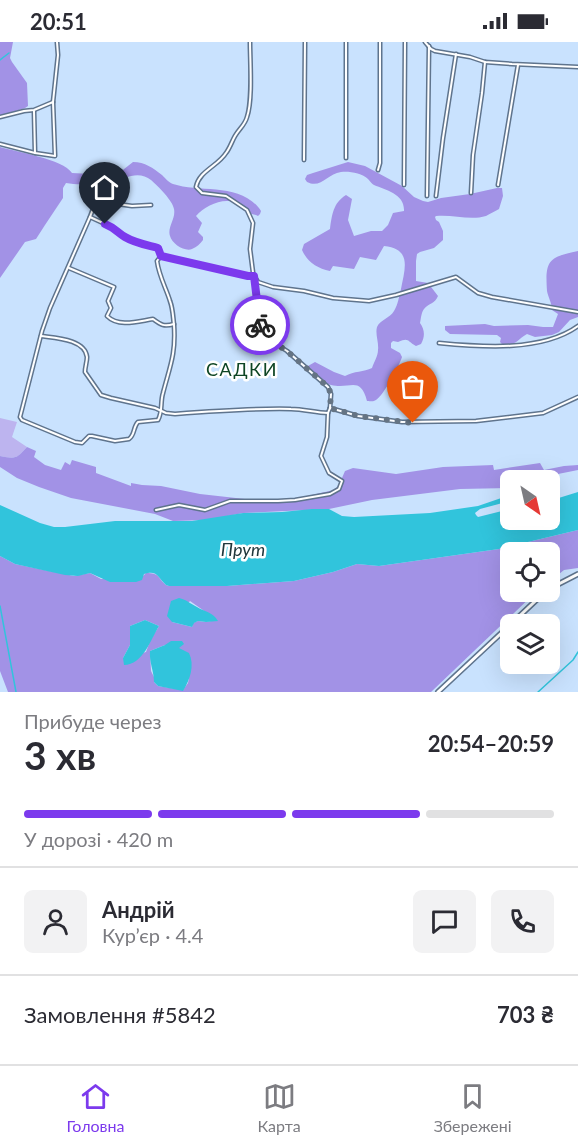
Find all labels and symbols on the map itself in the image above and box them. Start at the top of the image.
pin [79,162,130,224]
courier [230,295,290,355]
district label: САДКИ [206,358,278,380]
pin [387,361,438,423]
north arrow [500,470,560,530]
water label: Прут [221,538,265,560]

